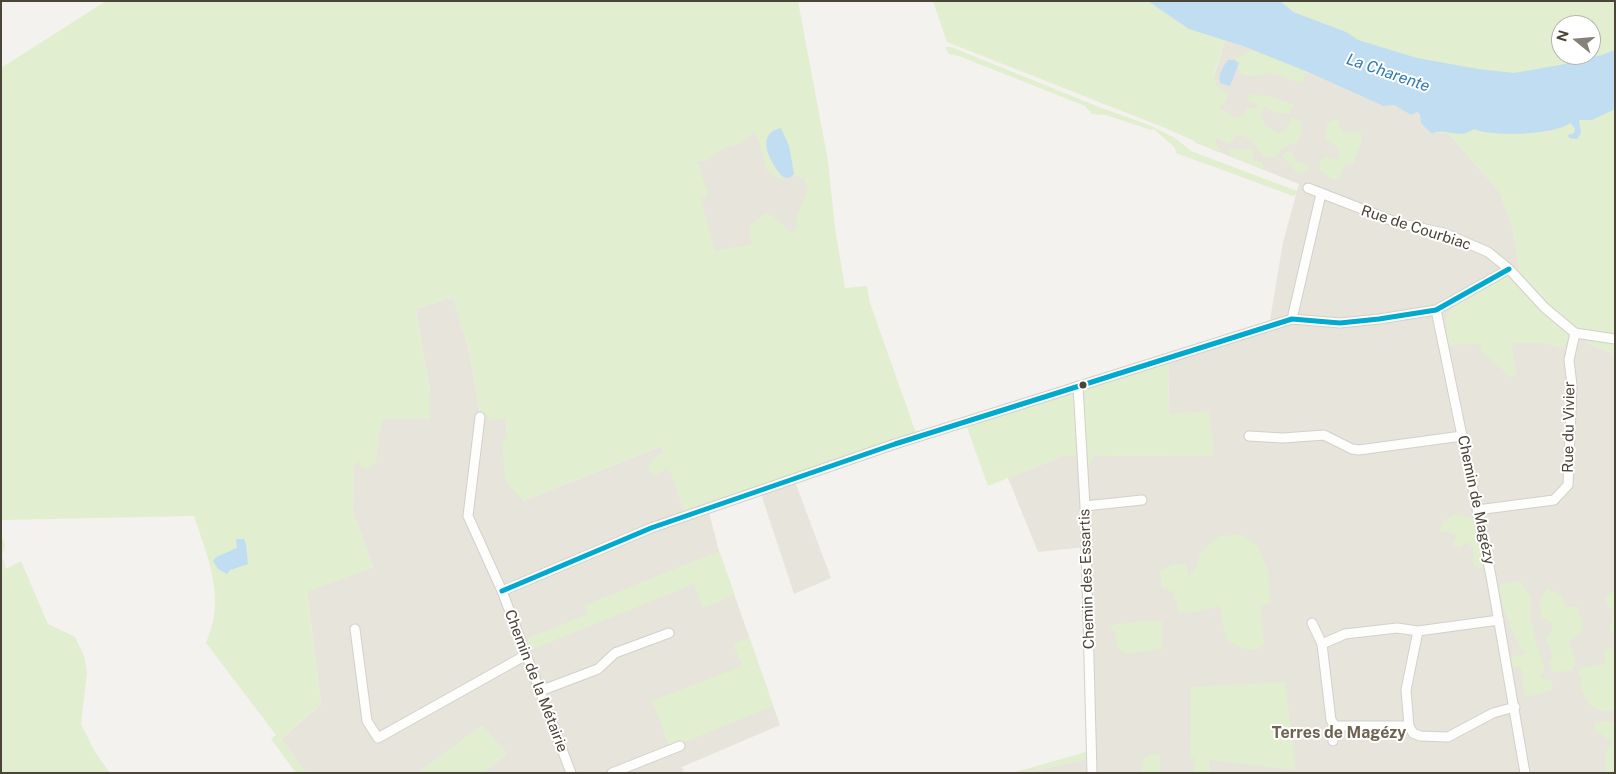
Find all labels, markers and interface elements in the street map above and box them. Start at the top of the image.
north arrow [1551,15,1601,65]
text: N [1553,28,1572,43]
water label: La Charente [1344,50,1432,96]
street label: Rue de Courbiac [1359,202,1473,254]
unlabelled marker [1078,380,1088,390]
street label: Rue du Vivier [1559,381,1579,473]
street label: Chemin de Magézy [1454,434,1498,566]
street label: Chemin des Essartis [1076,508,1098,650]
street label: Chemin de la Métairie [500,607,572,755]
district label: Terres de Magézy [1272,723,1406,743]

